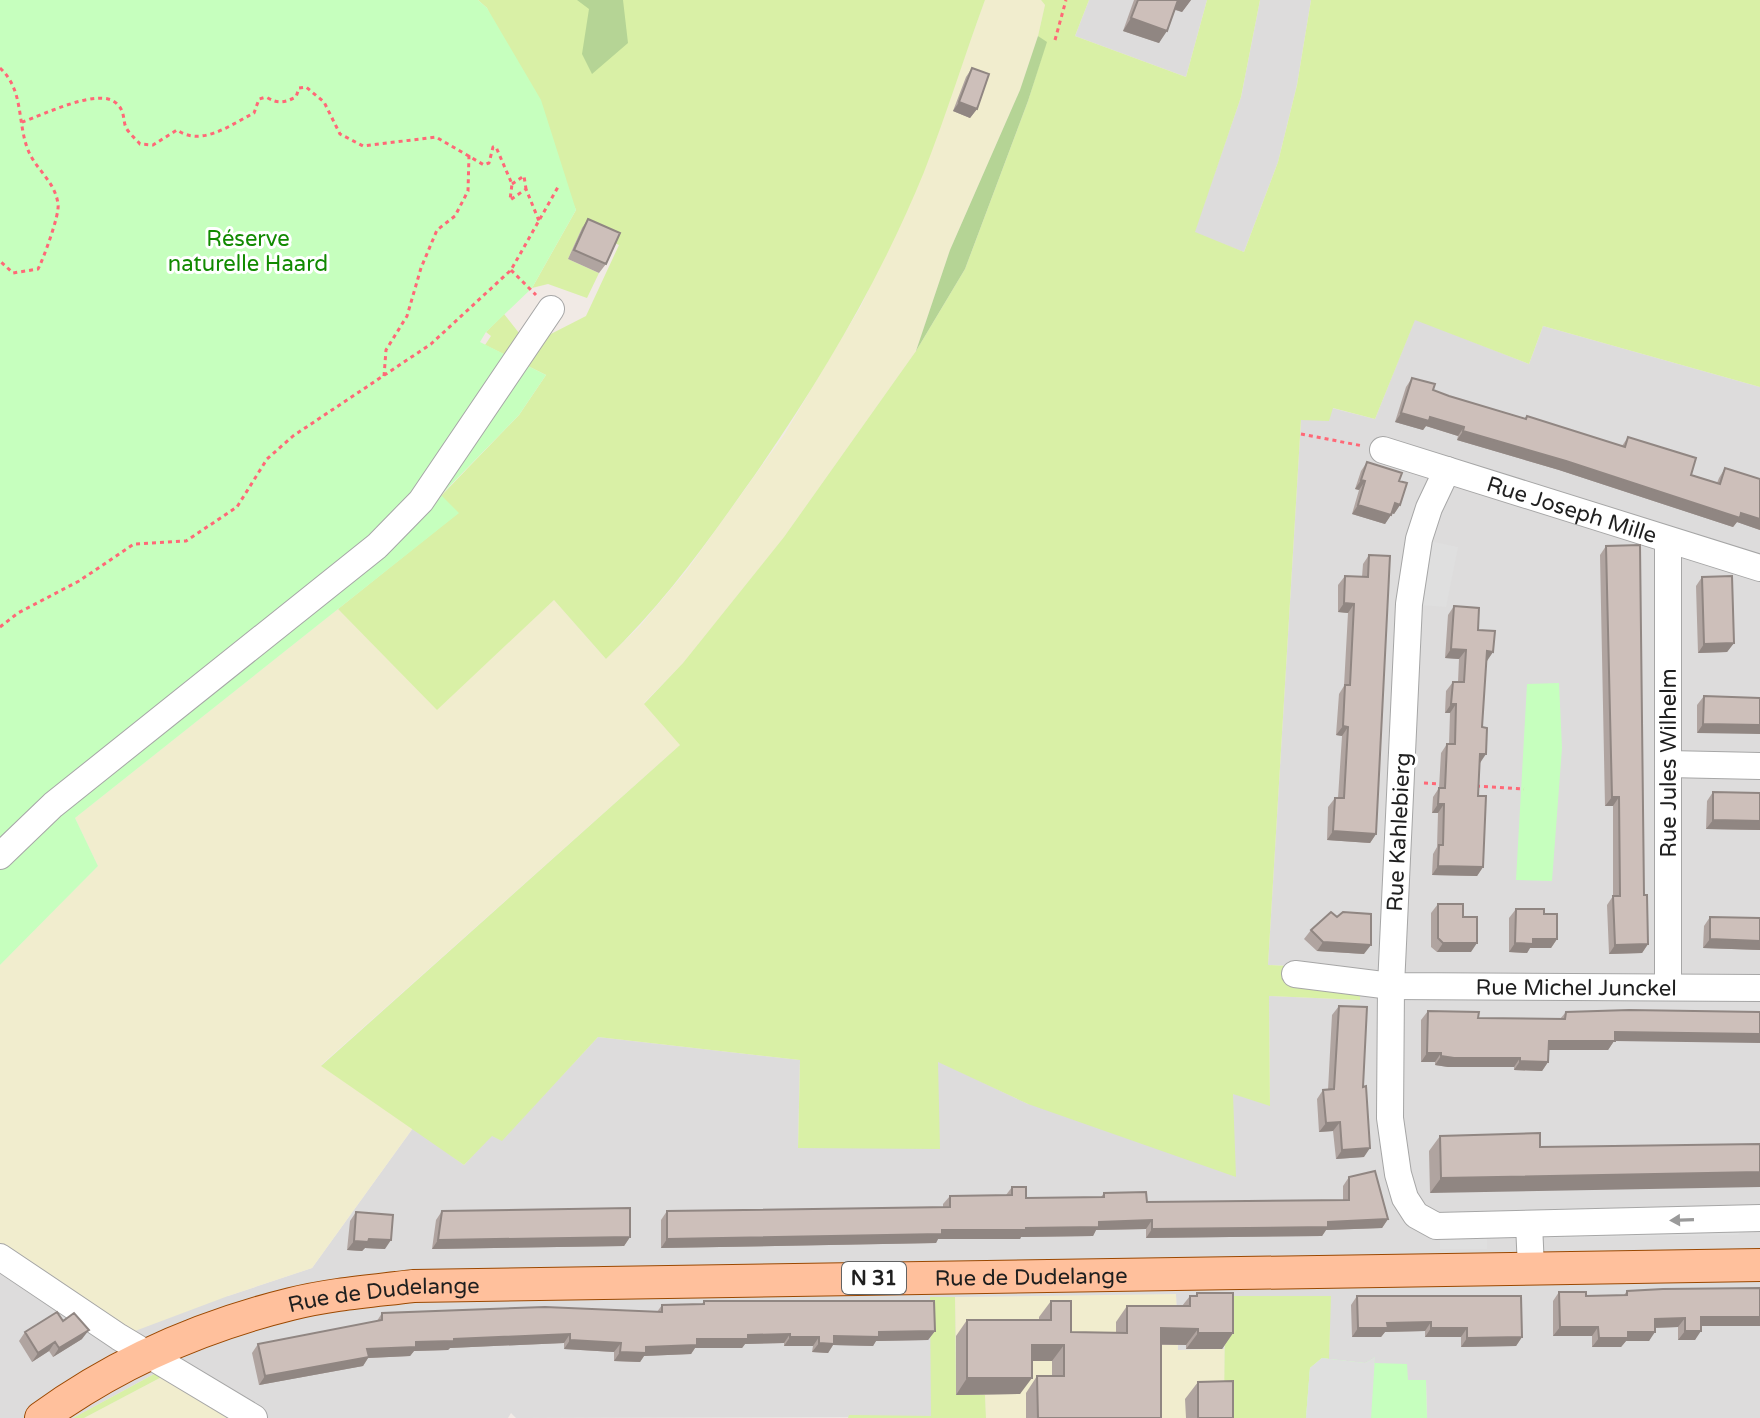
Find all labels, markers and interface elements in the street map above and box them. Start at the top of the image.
park label: Réserve naturelle Haard [168,226,328,277]
street label: Rue Joseph Mille [1483,471,1660,549]
street label: Rue Jules Wilhelm [1656,668,1682,858]
street label: Rue Kahlebierg [1382,752,1416,912]
street label: Rue Michel Junckel [1476,974,1677,1002]
one-way arrow [1669,1213,1694,1226]
road number: N 31 [842,1262,906,1294]
street label: Rue de Dudelange [934,1263,1128,1292]
street label: Rue de Dudelange [285,1273,480,1318]

